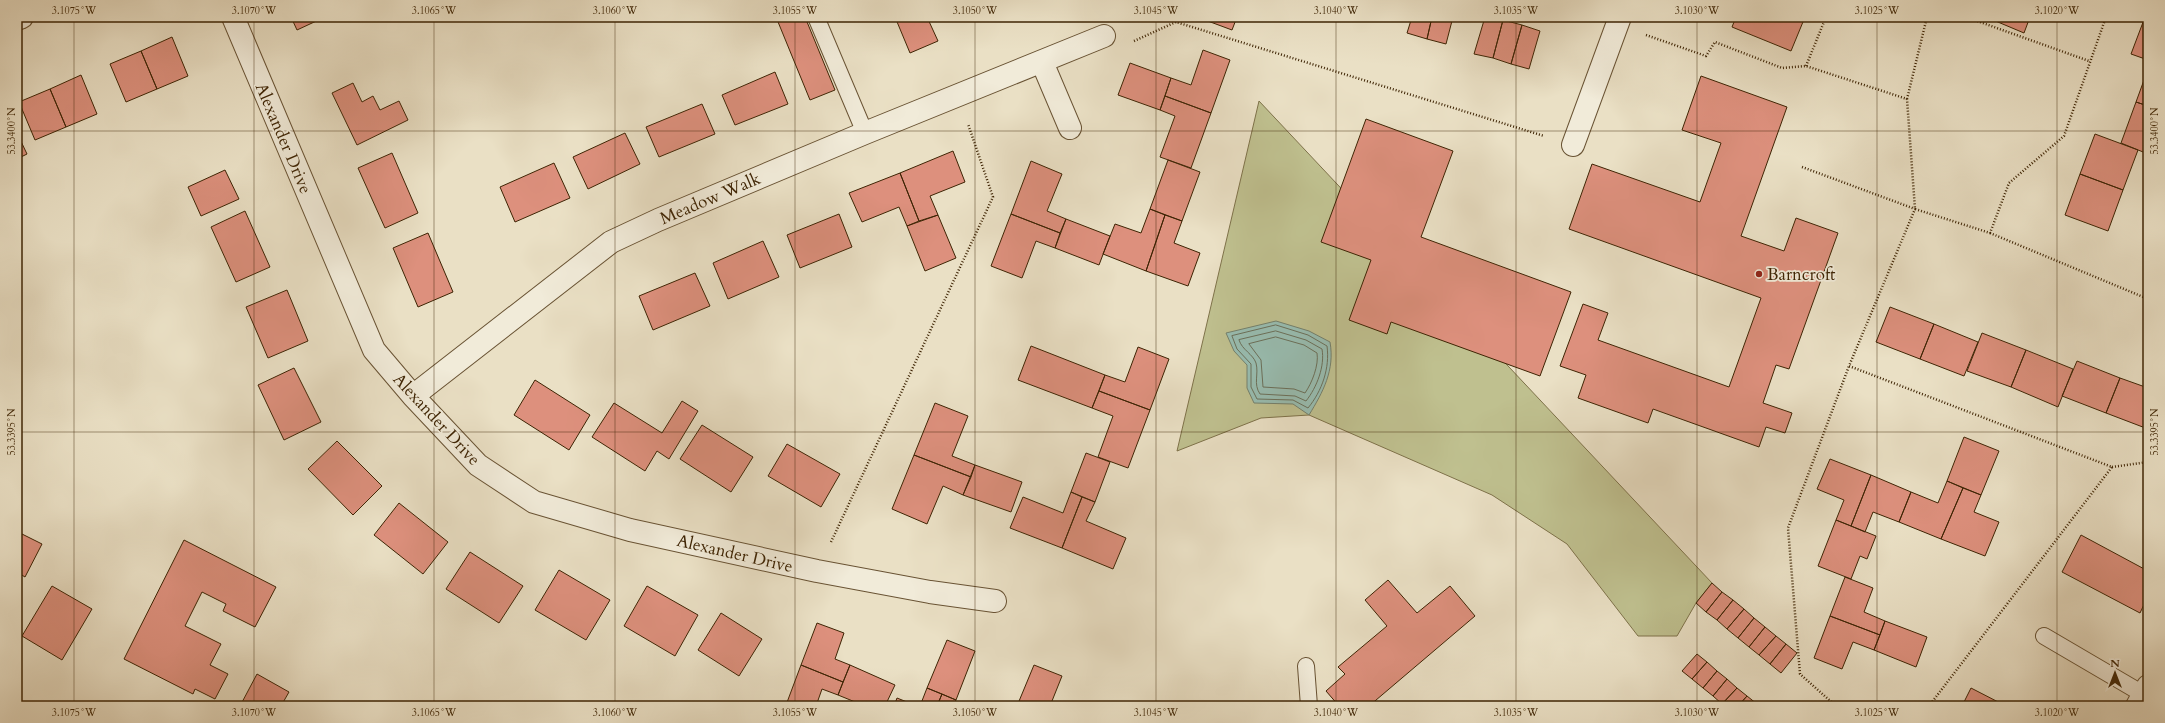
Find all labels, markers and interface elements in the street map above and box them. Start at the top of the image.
text: 3.1075°W [52,4,97,18]
text: 3.1070°W [232,4,277,18]
text: 3.1065°W [412,4,457,18]
text: 3.1060°W [593,4,638,18]
text: 3.1055°W [773,4,818,18]
text: 3.1050°W [953,4,998,18]
text: 3.1045°W [1134,4,1179,18]
text: 3.1040°W [1314,4,1359,18]
text: 3.1035°W [1494,4,1539,18]
text: 3.1030°W [1675,4,1720,18]
text: 3.1025°W [1855,4,1900,18]
text: 3.1020°W [2035,4,2080,18]
street label: Alexander Drive [250,79,317,197]
text: 53.3400°N [5,107,19,154]
text: 53.3400°N [2148,107,2162,154]
street label: Meadow Walk [656,167,765,230]
place label: Barncroft [1767,263,1836,286]
marker: Barncroft [1754,269,1764,279]
street label: Alexander Drive [388,368,485,470]
text: 53.3395°N [5,408,19,455]
text: 53.3395°N [2148,408,2162,455]
street label: Alexander Drive [675,529,795,578]
north arrow [2095,653,2135,693]
text: N [2110,656,2120,671]
text: 3.1075°W [52,706,97,720]
text: 3.1070°W [232,706,277,720]
text: 3.1065°W [412,706,457,720]
text: 3.1060°W [593,706,638,720]
text: 3.1055°W [773,706,818,720]
text: 3.1050°W [953,706,998,720]
text: 3.1045°W [1134,706,1179,720]
text: 3.1040°W [1314,706,1359,720]
text: 3.1035°W [1494,706,1539,720]
text: 3.1030°W [1675,706,1720,720]
text: 3.1025°W [1855,706,1900,720]
text: 3.1020°W [2035,706,2080,720]

